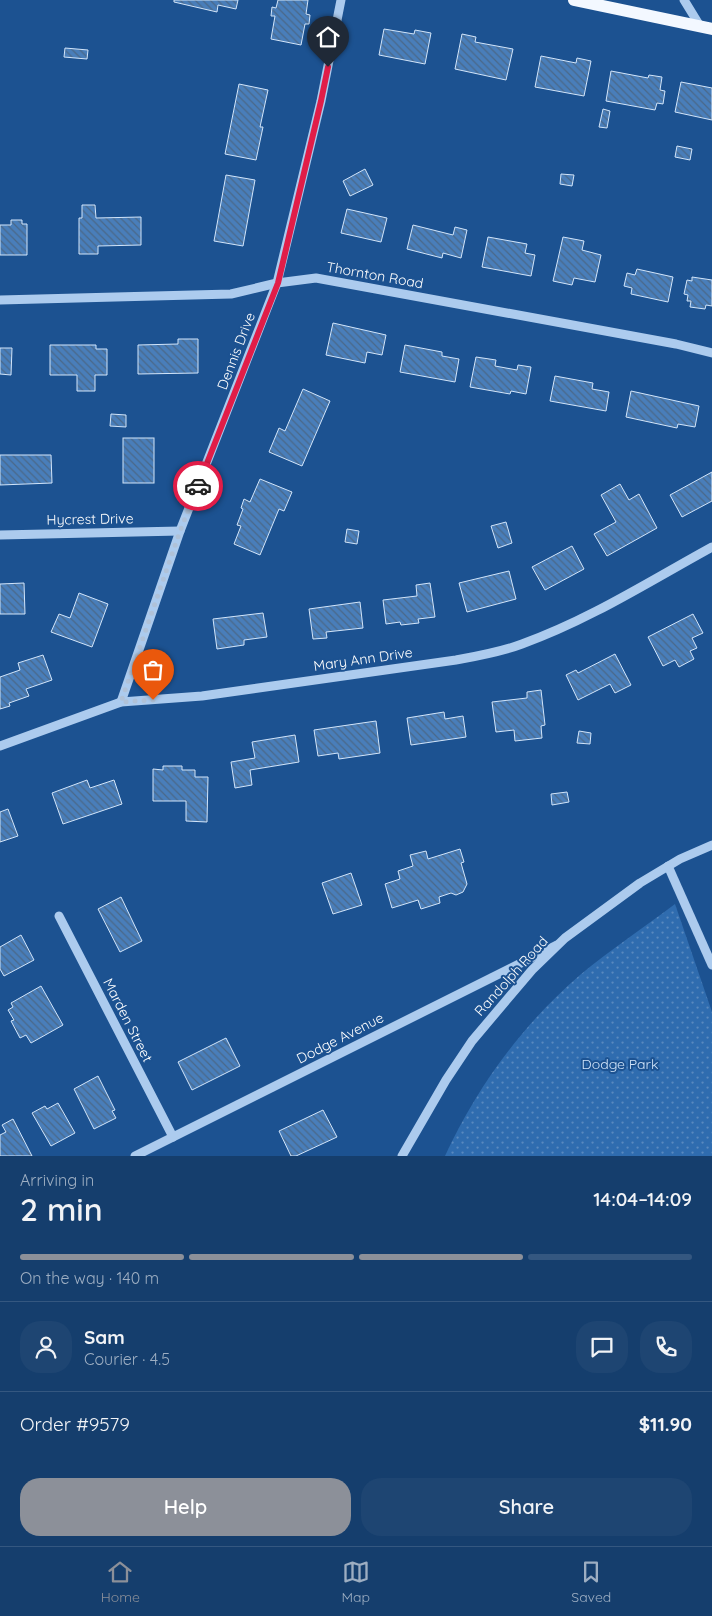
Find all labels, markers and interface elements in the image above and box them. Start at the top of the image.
pin [307,16,349,67]
icon: home [314,23,342,51]
street label: Thornton Road [325,258,425,292]
street label: Dennis Drive [213,310,259,392]
courier [173,461,223,511]
icon: car [184,472,212,500]
street label: Hycrest Drive [46,509,134,529]
street label: Mary Ann Drive [312,643,414,675]
pin [132,649,174,700]
icon: bag [139,656,167,684]
street label: Randolph Road [470,932,552,1020]
street label: Marden Street [99,975,157,1065]
street label: Dodge Avenue [294,1008,387,1068]
park label: Dodge Park [582,1055,658,1073]
text: Arriving in [20,1170,94,1190]
text: 14:04–14:09 [593,1187,692,1211]
text: 2 min [20,1189,103,1229]
text: On the way · 140 m [20,1268,159,1288]
button: person [20,1321,72,1373]
button: chat [576,1321,628,1373]
button: phone [640,1321,692,1373]
text: Sam [84,1325,125,1349]
text: Courier · 4.5 [84,1349,170,1369]
text: Order #9579 [20,1412,130,1436]
text: $11.90 [639,1412,692,1436]
button: Help [20,1478,351,1536]
button: Share [361,1478,692,1536]
tab: Home [101,1558,140,1606]
tab: Map [341,1558,370,1606]
tab: Saved [571,1558,611,1606]

